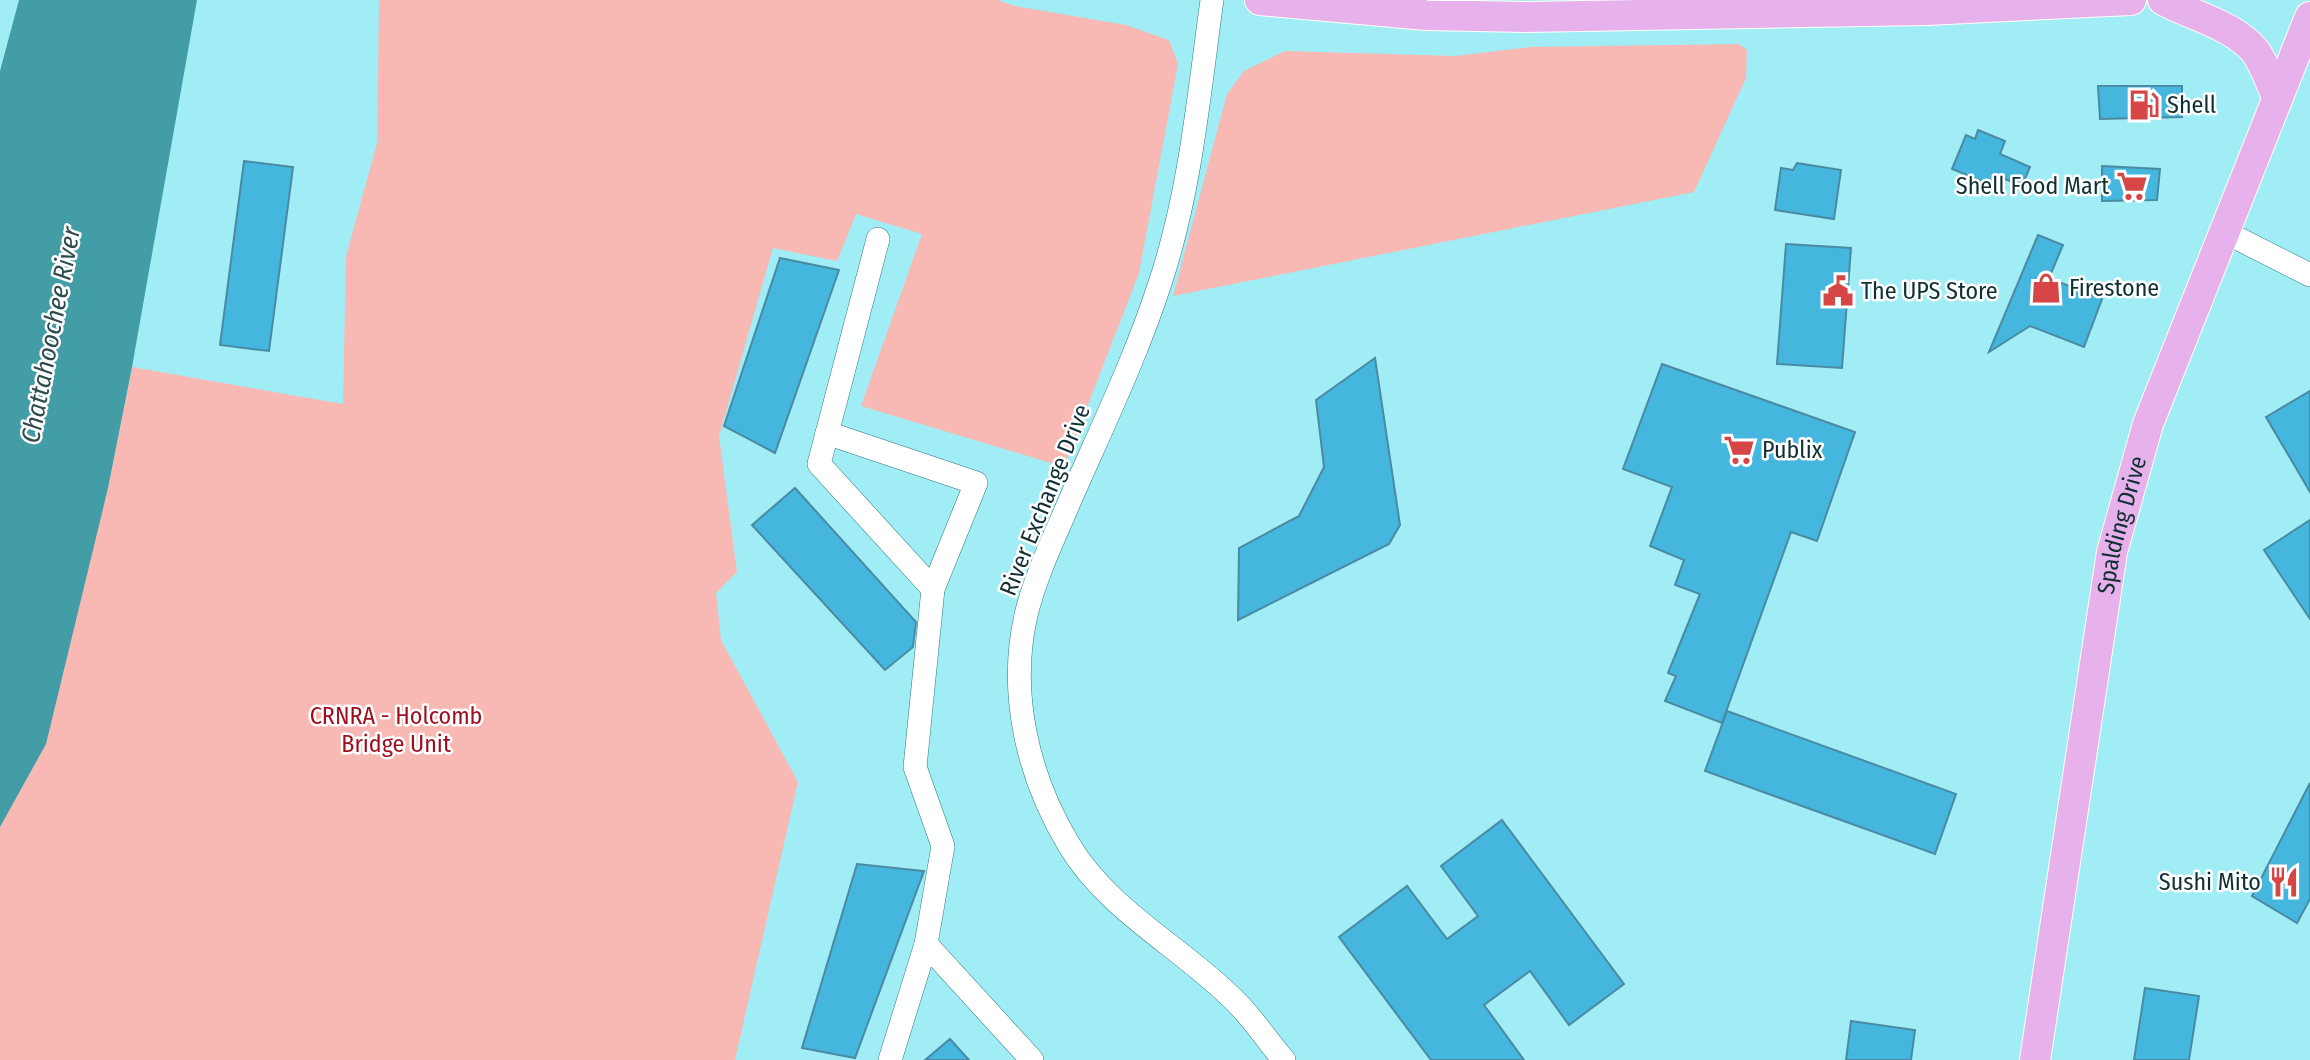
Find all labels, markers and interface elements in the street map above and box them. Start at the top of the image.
fuel station icon: Shell [2127,88,2161,122]
place label: Shell [2167,91,2216,119]
supermarket icon: Shell Food Mart [2115,169,2149,203]
place label: Shell Food Mart [1956,172,2109,200]
water label: Chattahoochee River [15,223,87,446]
shop icon: Firestone [2029,271,2063,305]
public building icon: The UPS Store [1821,274,1855,308]
place label: Firestone [2069,274,2159,302]
place label: The UPS Store [1861,277,1998,305]
street label: River Exchange Drive [994,400,1096,600]
supermarket icon: Publix [1722,433,1756,467]
place label: Publix [1762,436,1823,464]
street label: Spalding Drive [2092,453,2152,596]
park label: CRNRA - Holcomb Bridge Unit [310,702,482,758]
restaurant icon: Sushi Mito [2267,865,2301,899]
place label: Sushi Mito [2159,868,2261,896]

